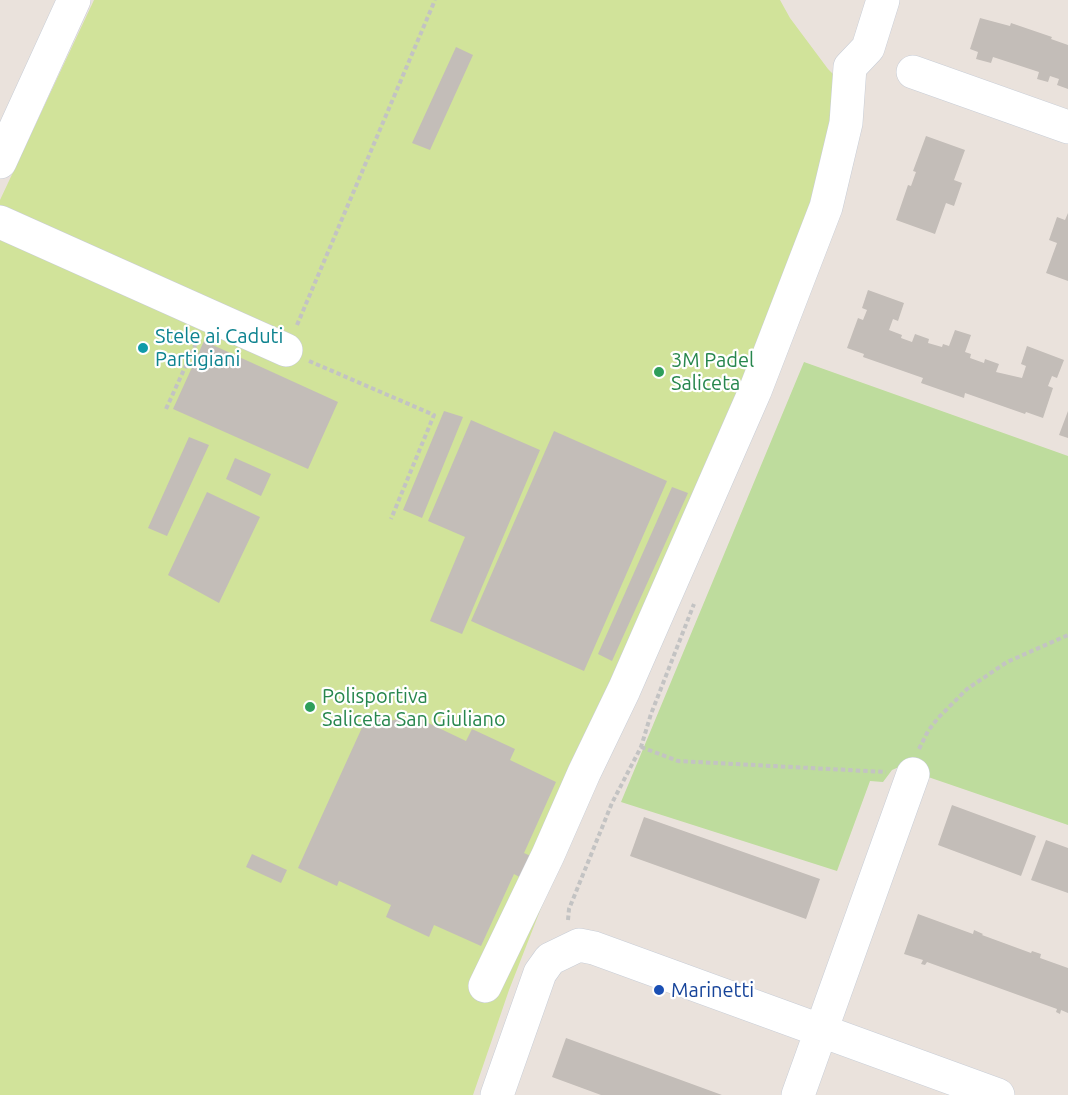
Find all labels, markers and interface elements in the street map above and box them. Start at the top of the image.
place label: Stele ai Caduti Partigiani [155,324,283,371]
marker: Stele ai Caduti Partigiani [136,341,150,355]
place label: 3M Padel Saliceta [671,348,754,395]
marker: 3M Padel Saliceta [652,365,666,379]
place label: Polisportiva Saliceta San Giuliano [322,684,506,731]
marker: Polisportiva Saliceta San Giuliano [303,700,317,714]
place label: Marinetti [671,978,754,1002]
marker: Marinetti [652,983,666,997]

